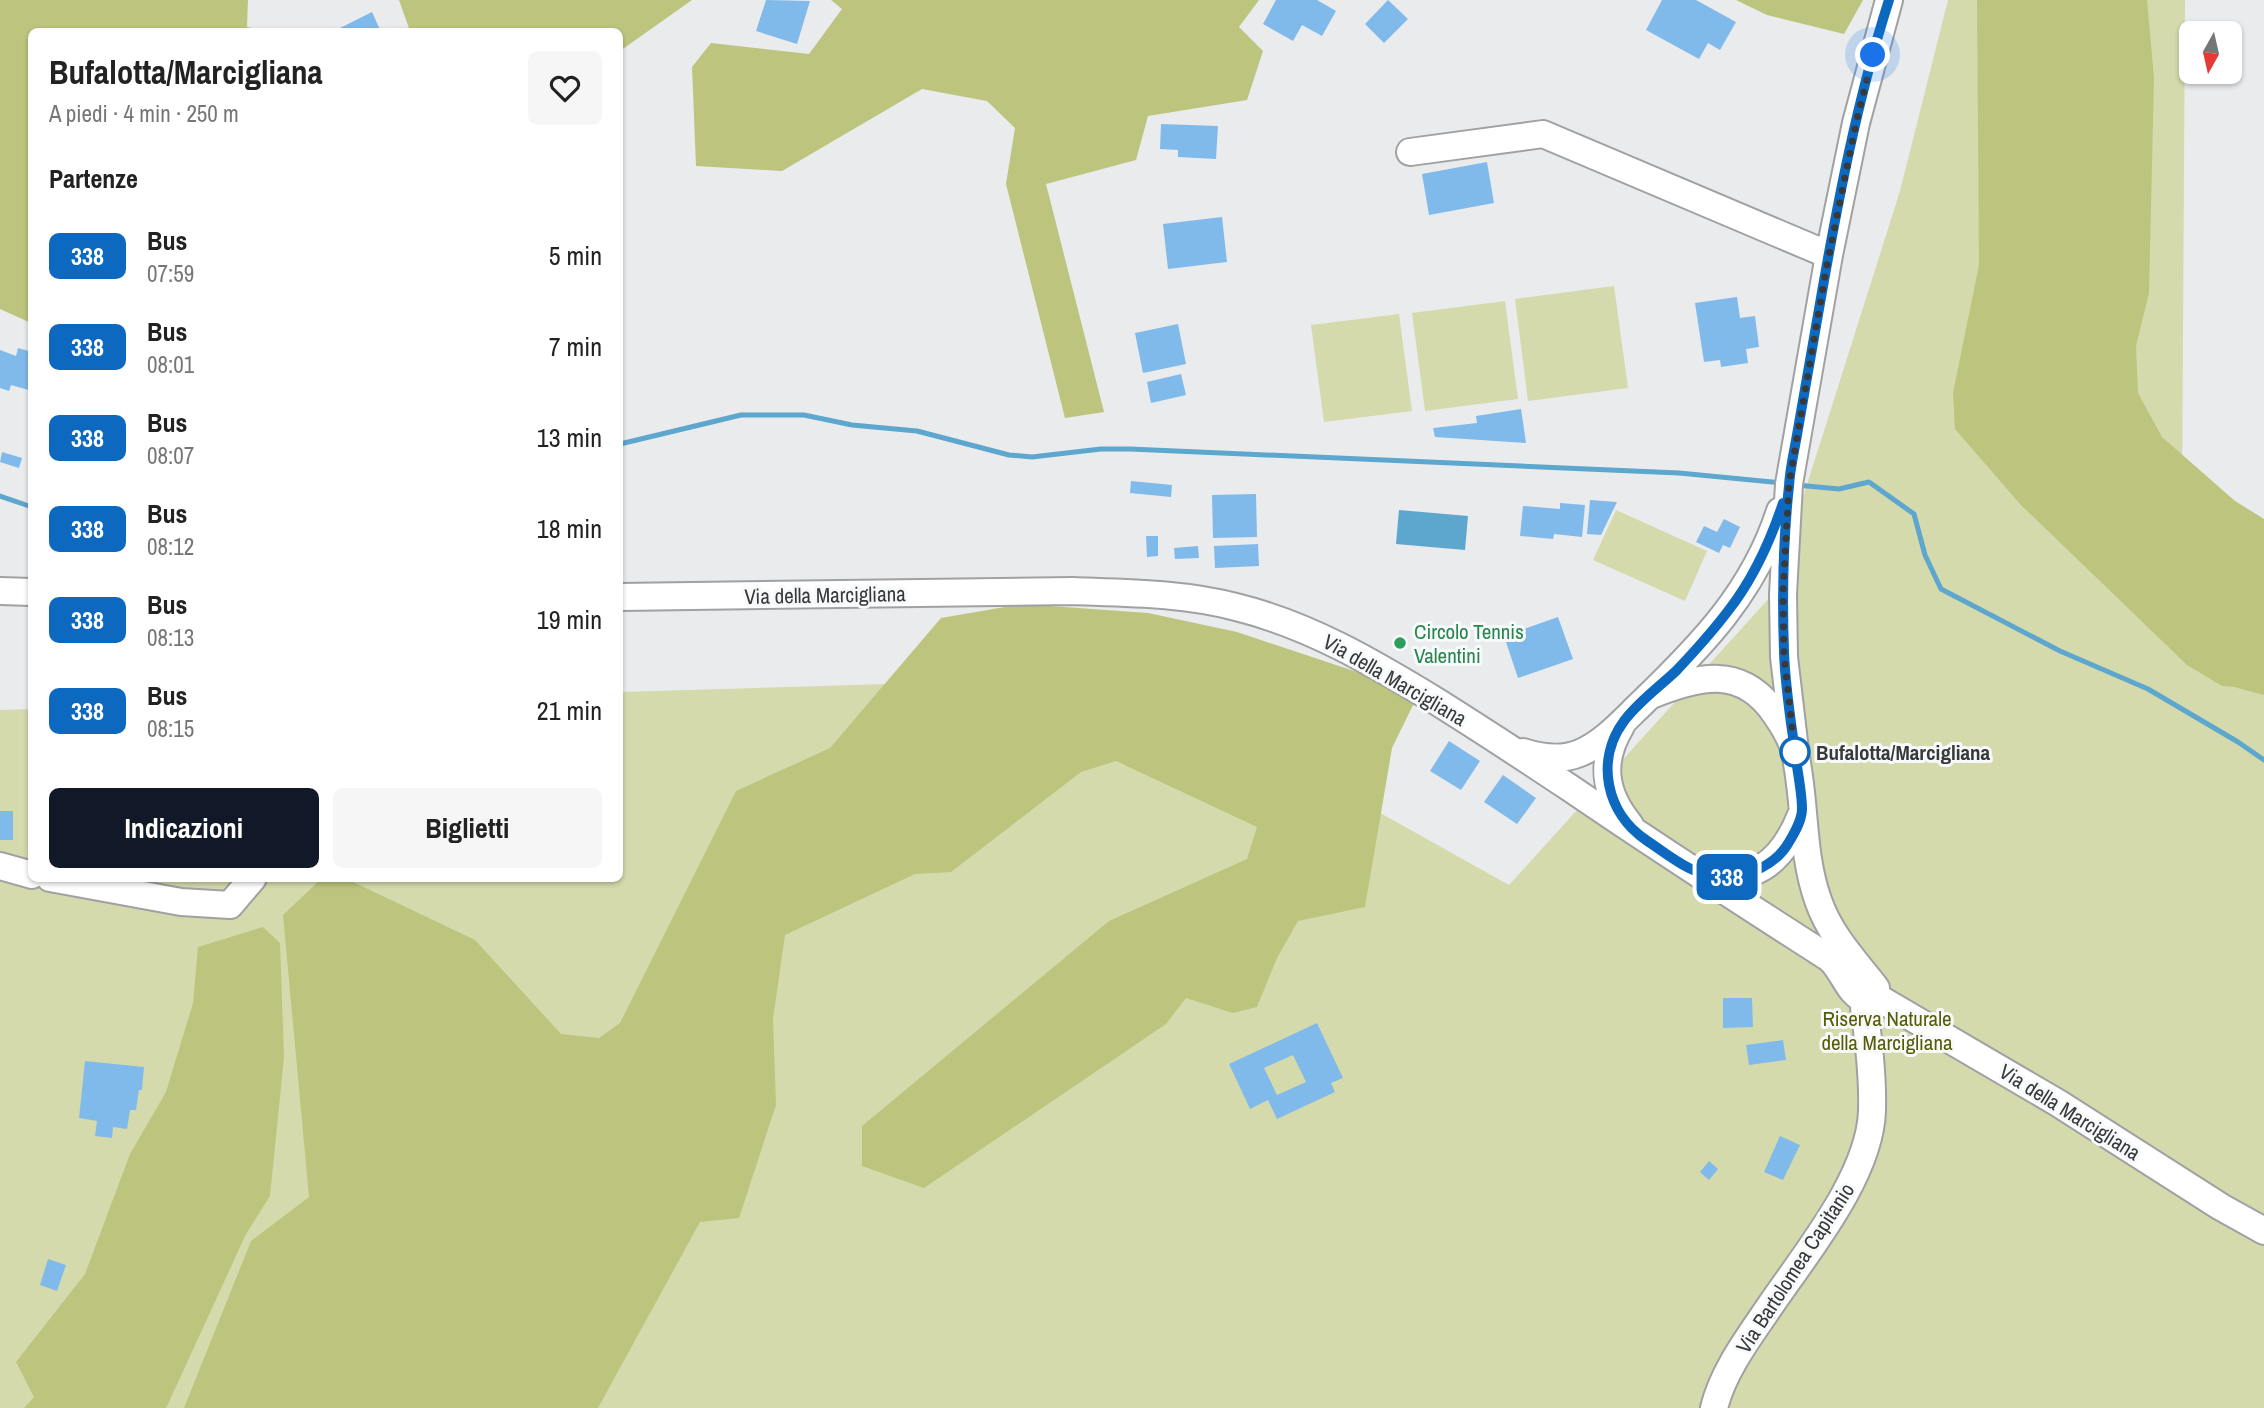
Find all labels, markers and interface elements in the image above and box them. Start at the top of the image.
north arrow [2179,21,2242,84]
map controls [2179,21,2242,84]
your location [1855,37,1890,72]
text: Bufalotta/Marcigliana [49,50,323,94]
button: heart [528,51,602,125]
text: A piedi · 4 min · 250 m [49,98,239,129]
text: Partenze [49,161,138,196]
text: Bus [147,223,187,258]
text: 5 min [549,238,602,273]
text: 338 [71,240,104,272]
text: 07:59 [147,258,194,289]
text: Bus [147,314,187,349]
text: 7 min [549,329,602,364]
text: 338 [71,331,104,363]
text: 08:01 [147,349,194,380]
text: Bus [147,405,187,440]
text: 13 min [537,420,602,455]
text: 338 [71,422,104,454]
text: 08:07 [147,440,194,471]
text: Bus [147,496,187,531]
text: 18 min [537,511,602,546]
text: 338 [71,513,104,545]
text: 08:12 [147,531,194,562]
street label: Via della Marcigliana [744,579,906,611]
text: Bus [147,587,187,622]
text: 19 min [537,602,602,637]
text: 338 [71,604,104,636]
place label: Circolo Tennis Valentini [1414,617,1524,670]
text: 08:13 [147,622,194,653]
street label: Via della Marcigliana [1318,627,1473,733]
marker: Circolo Tennis Valentini [1392,635,1408,651]
text: Bus [147,678,187,713]
text: 21 min [537,693,602,728]
text: 338 [71,695,104,727]
text: 08:15 [147,713,194,744]
marker: Bufalotta/Marcigliana [1780,737,1810,767]
place label: Bufalotta/Marcigliana [1816,738,1991,767]
button: Indicazioni [49,788,319,868]
button: Biglietti [333,788,602,868]
line badge: 338 [1687,854,1767,900]
text: 338 [1711,861,1743,893]
park label: Riserva Naturale della Marcigliana [1821,1004,1953,1057]
street label: Via della Marcigliana [1994,1057,2147,1167]
street label: Via Bartolomea Capitanio [1729,1177,1861,1359]

